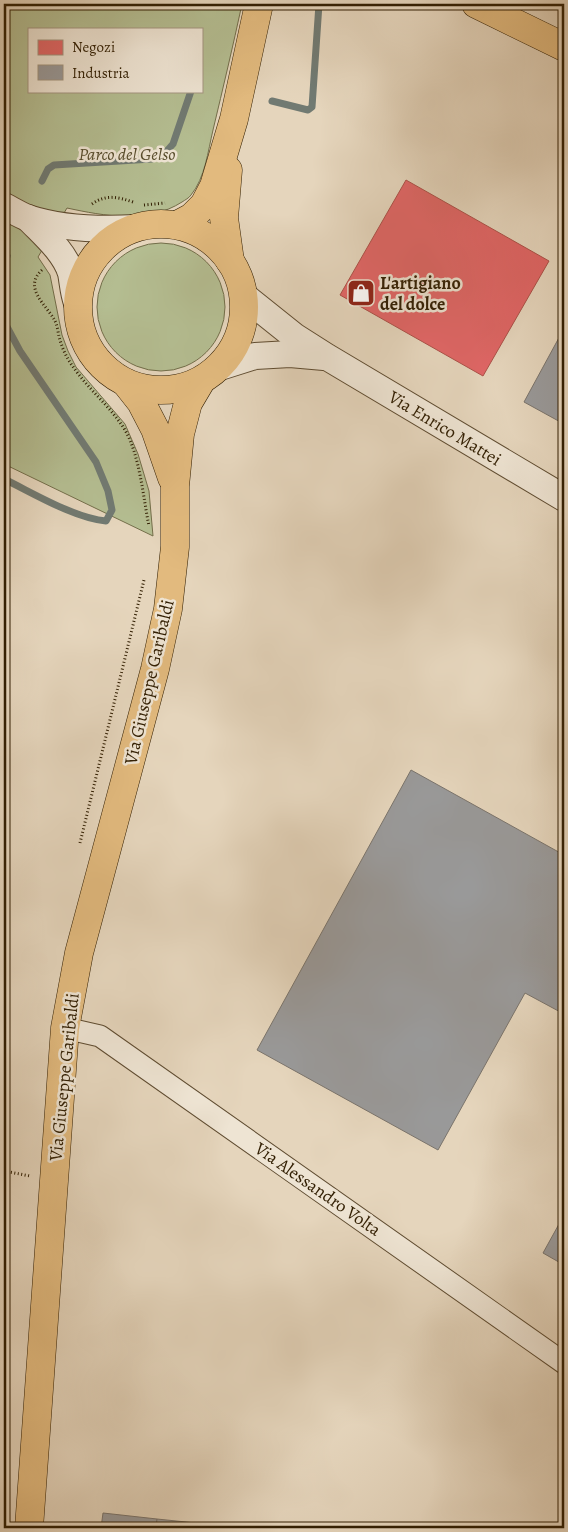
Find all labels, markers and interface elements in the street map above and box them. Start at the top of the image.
legend [28,28,202,92]
text: Negozi [72,37,115,57]
text: Industria [72,63,130,83]
park label: Parco del Gelso [78,142,176,166]
place label: L'artigiano del dolce [380,271,461,316]
shop icon: L'artigiano del dolce [346,278,376,308]
street label: Via Enrico Mattei [383,384,506,471]
street label: Via Giuseppe Garibaldi [118,597,180,768]
street label: Via Giuseppe Garibaldi [43,992,85,1163]
street label: Via Alessandro Volta [249,1136,386,1242]

